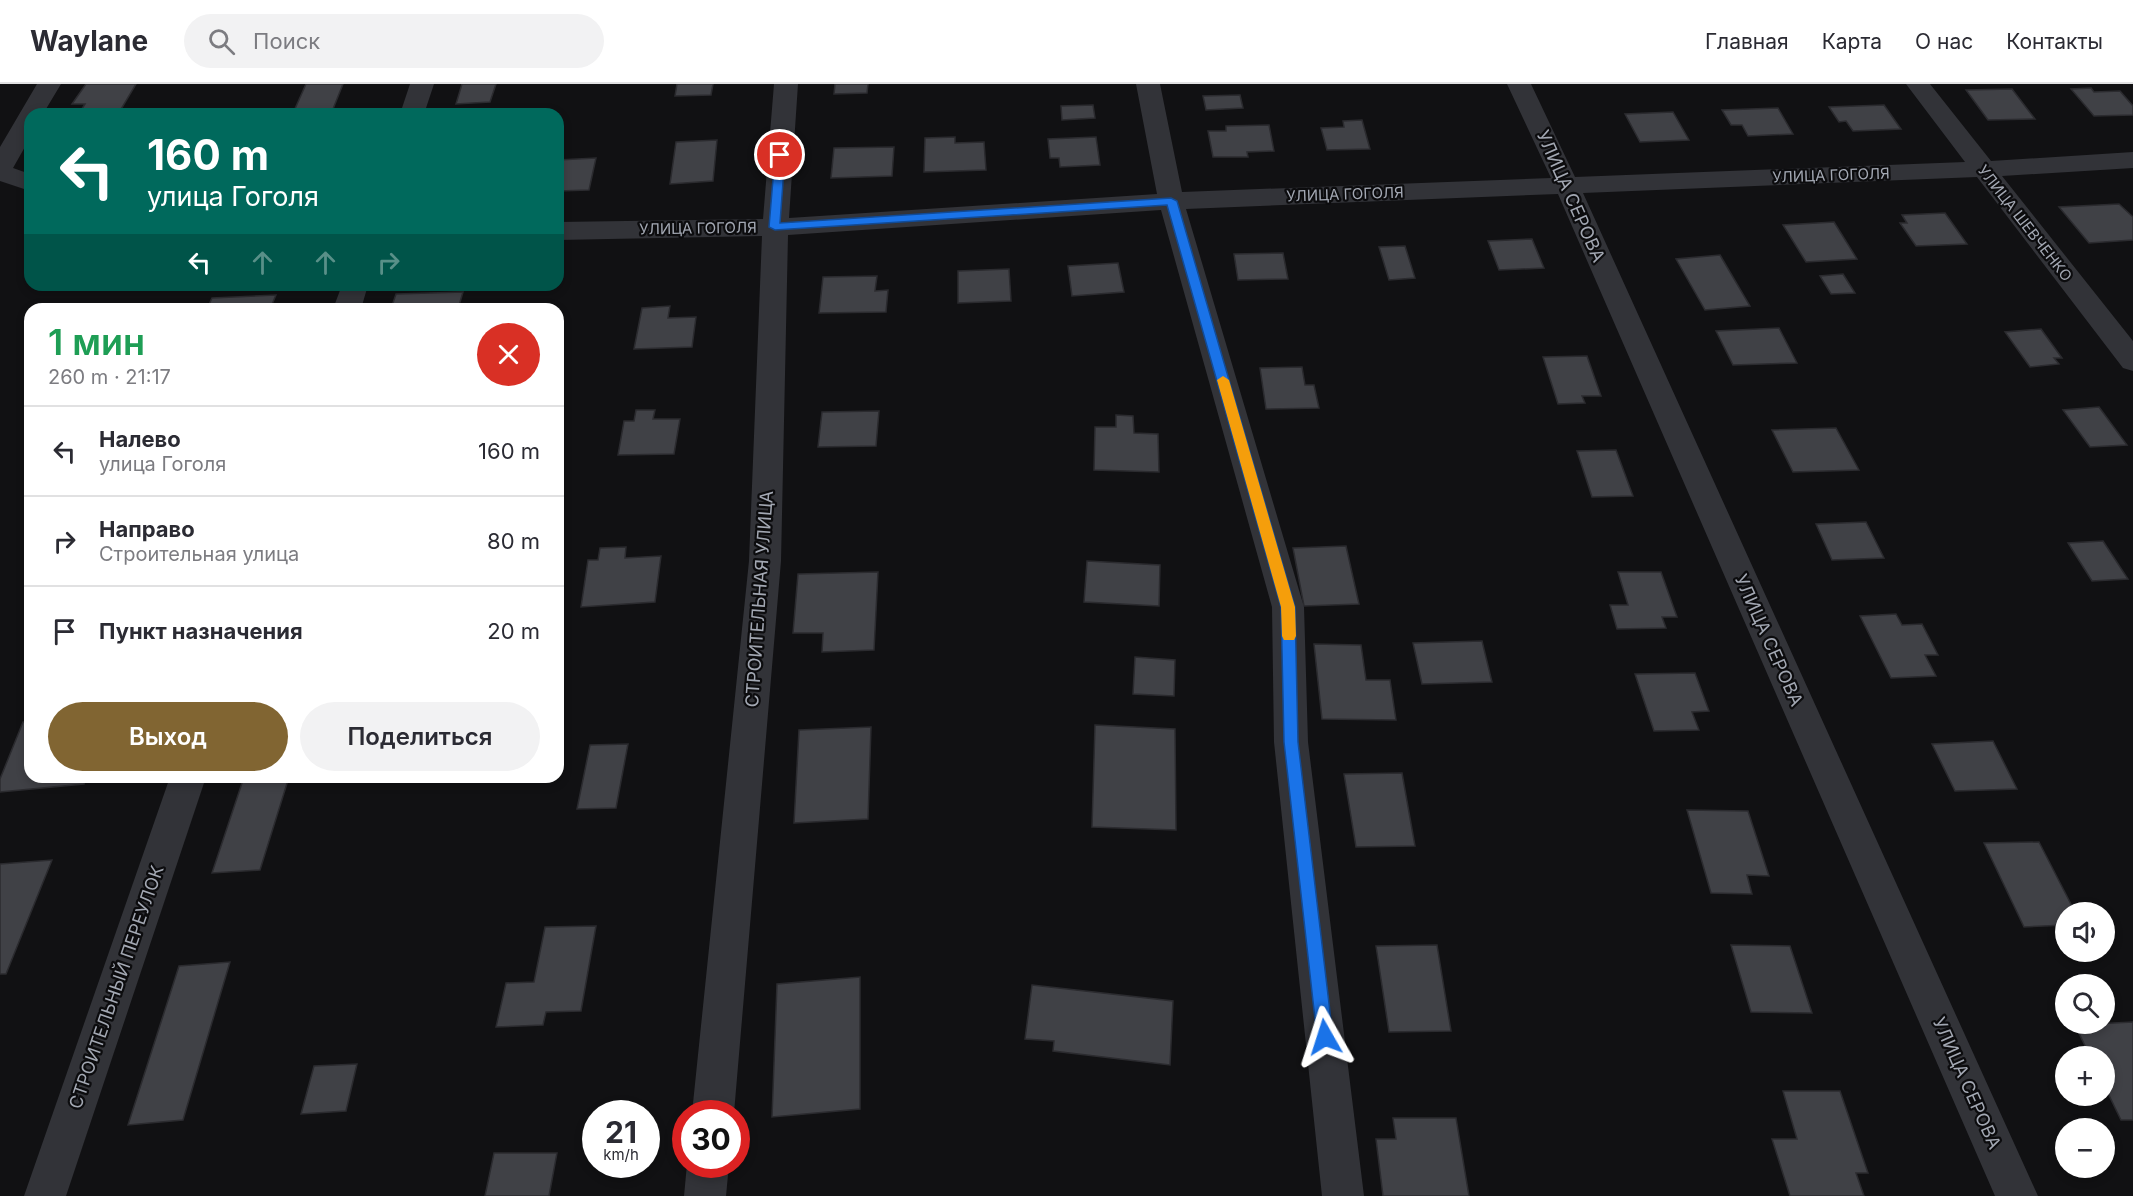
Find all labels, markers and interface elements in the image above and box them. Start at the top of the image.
search box [184,14,604,68]
text: Waylane [30,24,148,58]
icon: search [205,25,238,58]
text: Поиск [253,28,320,54]
text: Главная [1705,29,1789,54]
text: Карта [1822,29,1882,54]
text: О нас [1915,29,1973,54]
text: Контакты [2006,29,2103,54]
street label: УЛИЦА СЕРОВА [1532,127,1610,265]
text: 160 m [147,129,269,180]
pin [754,129,805,180]
icon: left [48,132,126,210]
icon: arrive [763,138,796,171]
street label: УЛИЦА ШЕВЧЕНКО [1974,161,2076,285]
street label: УЛИЦА ГОГОЛЯ [1772,163,1890,187]
text: улица Гоголя [147,180,319,213]
street label: УЛИЦА ГОГОЛЯ [1286,182,1404,206]
street label: УЛИЦА ГОГОЛЯ [639,217,757,239]
icon: left [183,246,216,279]
icon: ahead [246,246,279,279]
icon: ahead [309,246,342,279]
icon: right [372,246,405,279]
text: 1 мин [48,320,145,364]
button: close [477,323,540,386]
text: 260 m · 21:17 [48,365,171,389]
text: Налево [99,426,181,452]
icon: left [48,435,81,468]
text: 160 m [478,438,540,464]
text: улица Гоголя [99,452,226,476]
street label: СТРОИТЕЛЬНАЯ УЛИЦА [741,490,777,708]
text: Направо [99,516,195,542]
icon: right [48,525,81,558]
text: 80 m [487,528,540,554]
text: Строительная улица [99,542,299,566]
street label: УЛИЦА СЕРОВА [1730,571,1808,709]
icon: arrive [48,615,81,648]
text: Пункт назначения [99,618,303,644]
text: 20 m [487,618,540,644]
button: Выход [48,702,288,771]
button: Поделиться [300,702,540,771]
street label: СТРОИТЕЛЬНЫЙ ПЕРЕУЛОК [63,862,168,1112]
map controls [2055,902,2115,1178]
button: sound [2055,902,2115,962]
button: search [2055,974,2115,1034]
position arrow [1293,1005,1357,1069]
street label: УЛИЦА СЕРОВА [1928,1014,2006,1152]
button: + [2055,1046,2115,1106]
speed limit sign: 30 [672,1100,750,1178]
text: 21 [605,1114,637,1150]
button: − [2055,1118,2115,1178]
text: km/h [603,1145,639,1164]

